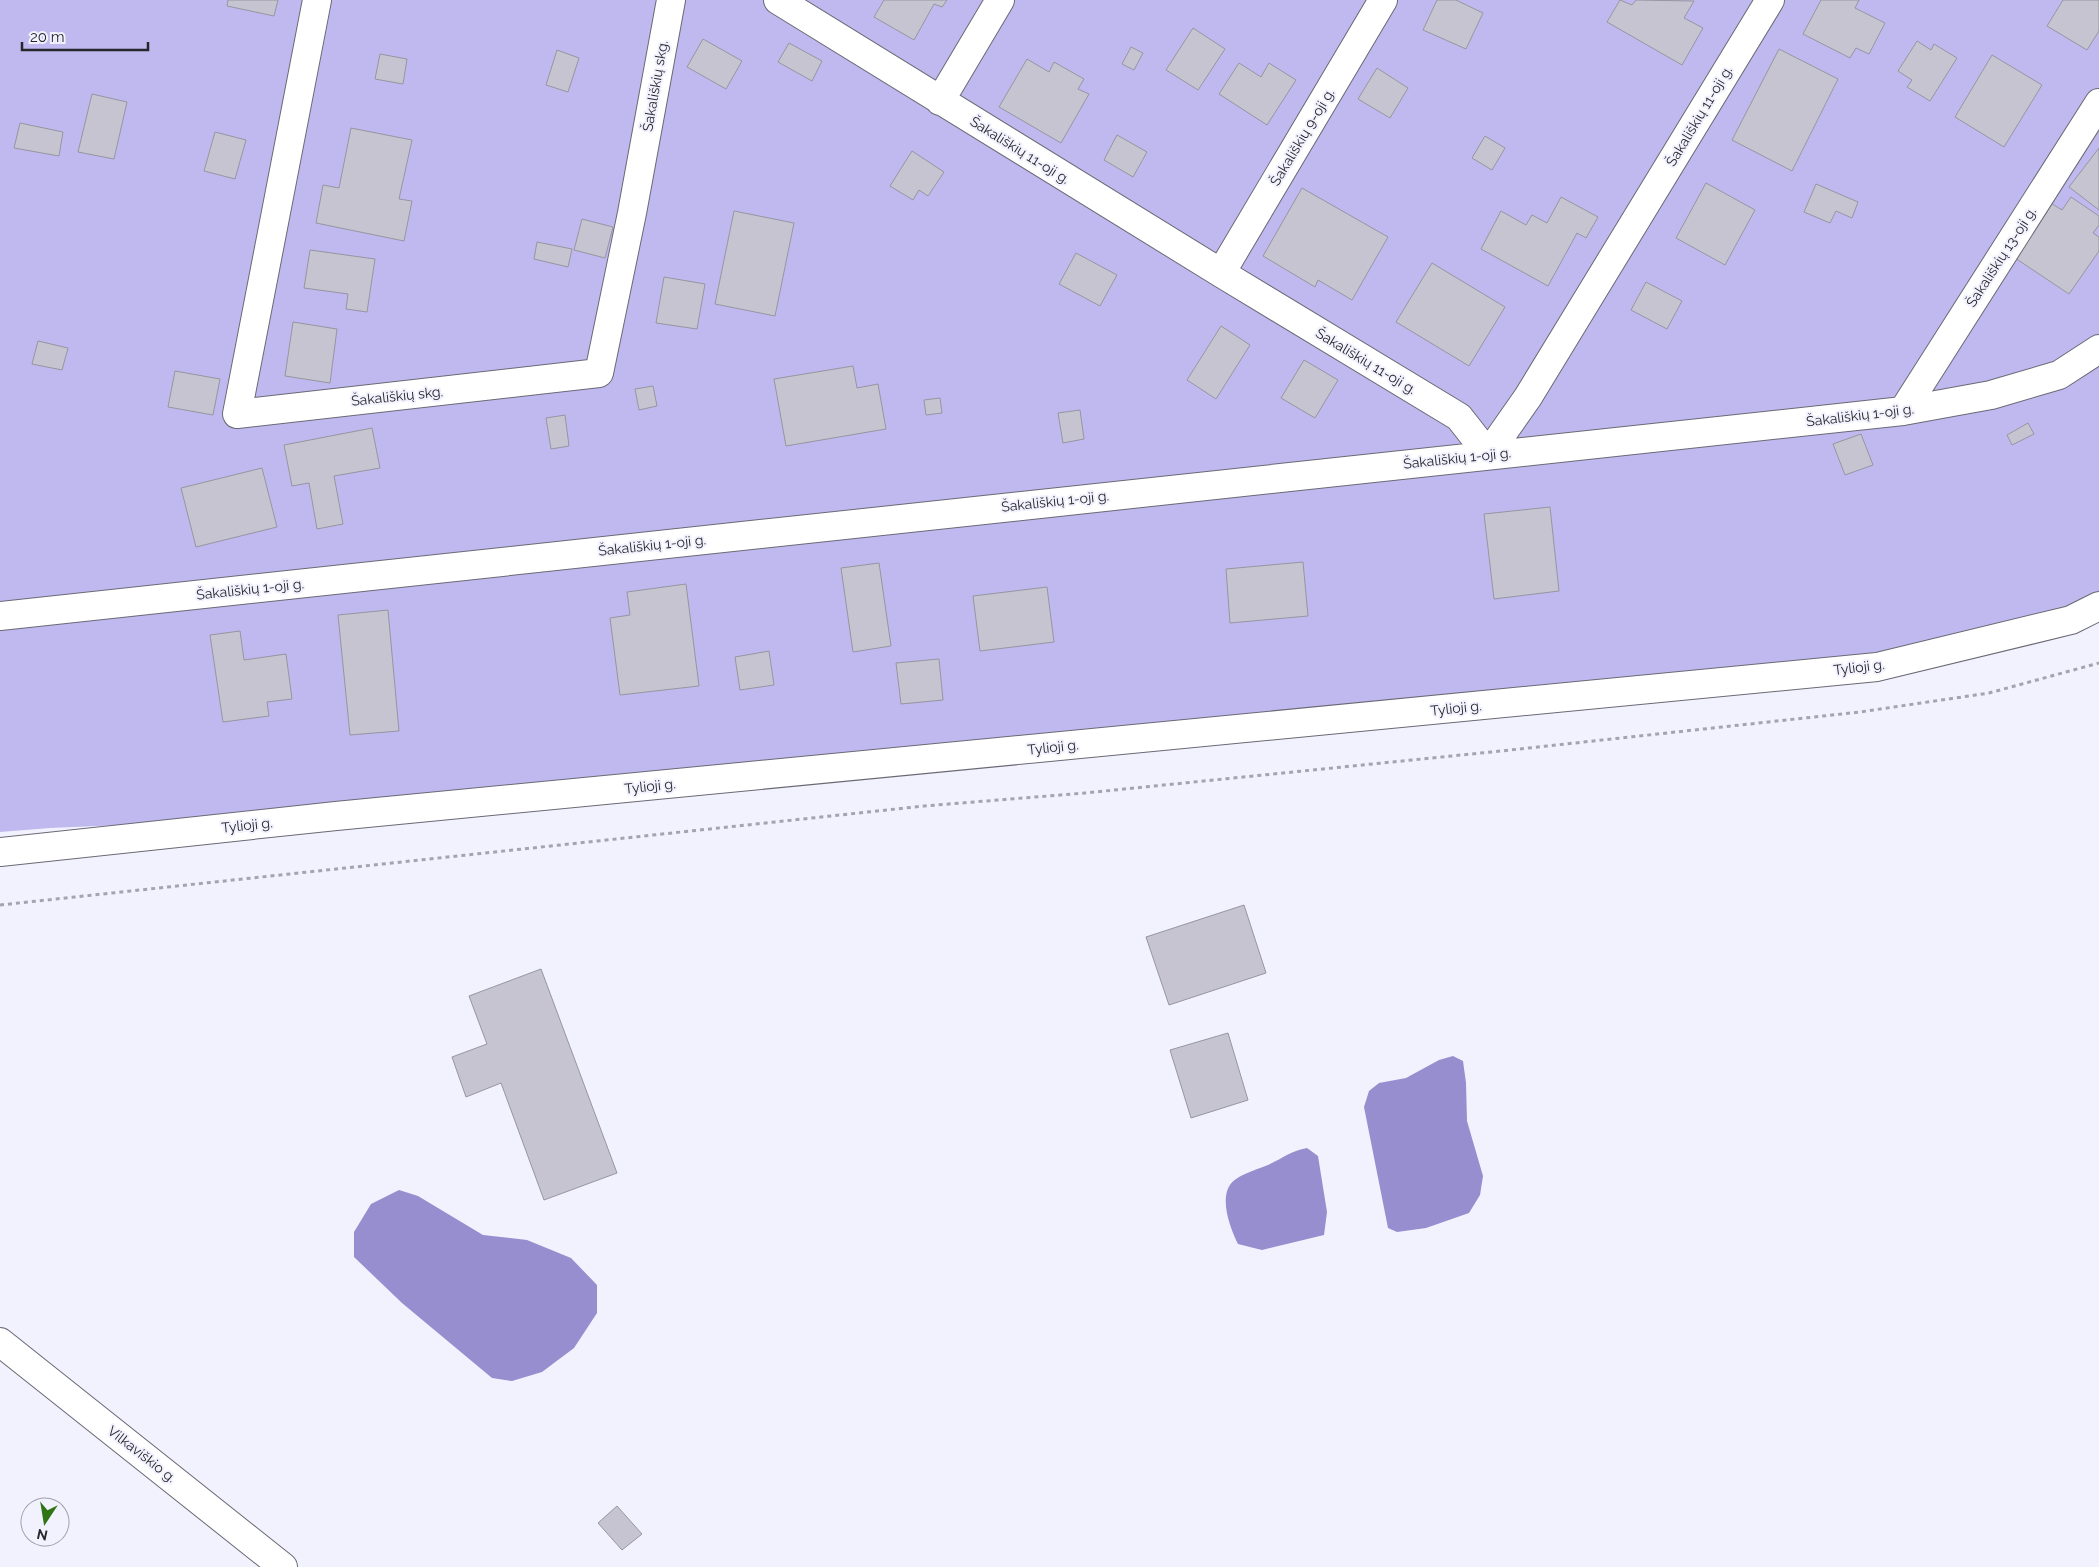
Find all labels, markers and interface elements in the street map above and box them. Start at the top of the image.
scale bar [22,20,149,52]
text: 20 m [30,28,65,46]
street label: Šakališkių skg. [637,39,671,133]
street label: Šakališkių 11-oji g. [1661,62,1735,169]
street label: Šakališkių 9-oji g. [1265,84,1337,189]
street label: Šakališkių 11-oji g. [967,111,1074,187]
street label: Šakališkių 13-oji g. [1961,203,2039,310]
street label: Šakališkių 11-oji g. [1313,323,1420,397]
street label: Šakališkių skg. [350,381,444,409]
street label: Šakališkių 1-oji g. [1805,398,1915,430]
street label: Šakališkių 1-oji g. [1402,442,1512,472]
street label: Šakališkių 1-oji g. [1000,485,1110,515]
street label: Šakališkių 1-oji g. [597,529,707,559]
street label: Šakališkių 1-oji g. [195,573,305,603]
street label: Tylioji g. [1833,656,1885,678]
street label: Tylioji g. [1430,697,1482,719]
street label: Tylioji g. [1027,736,1079,758]
street label: Tylioji g. [624,775,676,797]
street label: Tylioji g. [221,814,273,836]
street label: Vilkaviškio g. [105,1422,179,1486]
north arrow [20,1497,70,1547]
text: N [35,1526,49,1544]

